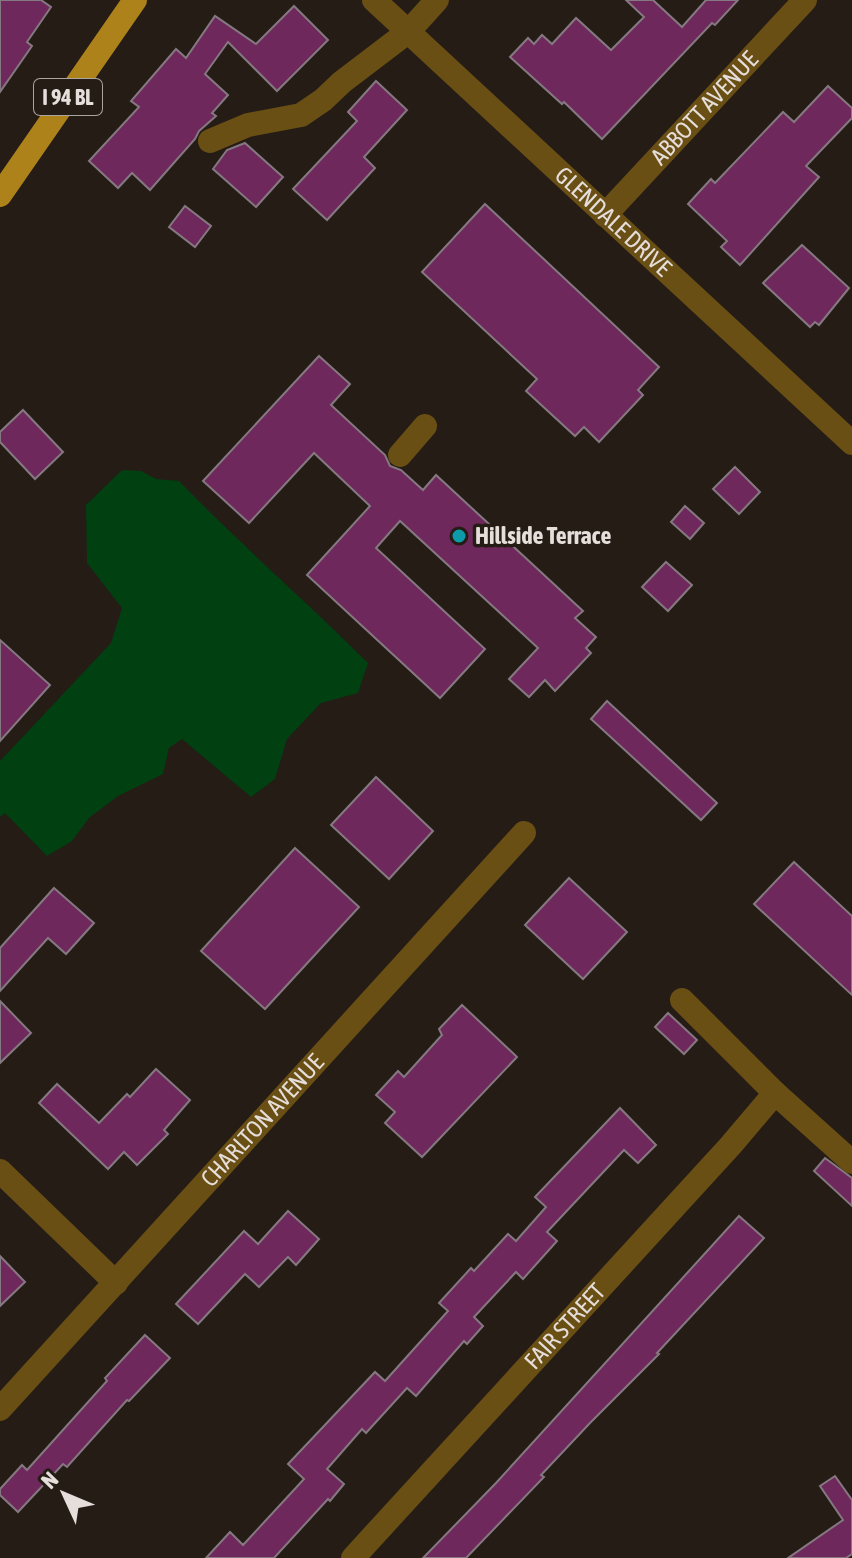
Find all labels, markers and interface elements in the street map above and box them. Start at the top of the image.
street label: ABBOTT AVENUE [645,46,763,170]
road number: I 94 BL [34,79,102,115]
street label: GLENDALE DRIVE [550,161,677,281]
place label: Hillside Terrace [475,522,611,549]
marker: Hillside Terrace [450,527,468,545]
street label: CHARLTON AVENUE [195,1049,329,1192]
street label: FAIR STREET [519,1277,611,1374]
north arrow [24,1454,104,1534]
text: N [36,1466,63,1494]

